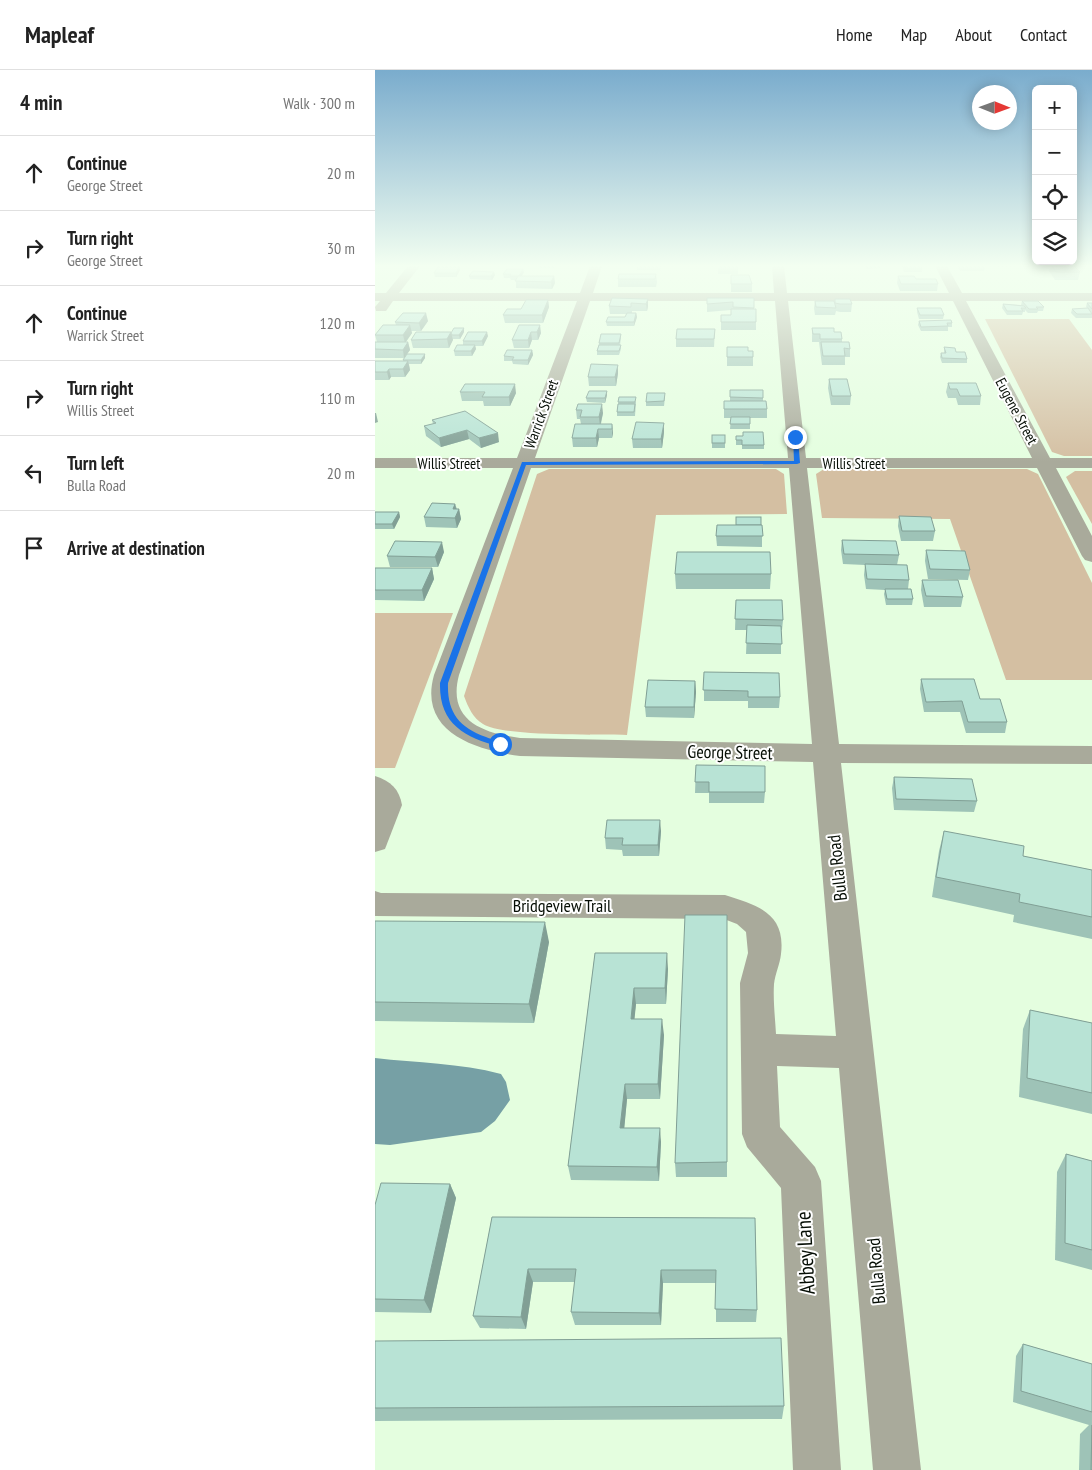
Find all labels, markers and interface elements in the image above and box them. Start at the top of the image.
text: Mapleaf [25,19,94,50]
text: Home [836,23,873,46]
text: Map [901,23,927,46]
text: About [955,23,992,46]
text: Contact [1020,23,1067,46]
north arrow [972,85,1017,130]
map controls [1032,85,1077,265]
button: + [1032,85,1077,130]
text: 4 min [20,89,62,116]
text: Walk · 300 m [283,93,355,113]
button: − [1032,130,1077,175]
text: Continue [67,151,127,175]
icon: ahead [20,159,48,187]
text: 20 m [327,163,355,183]
text: George Street [67,175,143,195]
button: locate [1032,175,1077,220]
button: layers [1032,220,1077,265]
text: Turn right [67,226,133,250]
icon: right [20,234,48,262]
text: 30 m [327,238,355,258]
text: George Street [67,250,143,270]
text: Continue [67,301,127,325]
icon: ahead [20,309,48,337]
text: 120 m [320,313,355,333]
text: Warrick Street [67,325,144,345]
street label: Eugene Street [992,374,1042,448]
text: Turn right [67,376,133,400]
street label: Warrick Street [520,377,562,451]
icon: right [20,384,48,412]
text: 110 m [320,388,355,408]
text: Willis Street [67,400,134,420]
route end [784,426,807,449]
text: Turn left [67,451,124,475]
street label: Willis Street [418,454,480,473]
street label: Willis Street [823,454,885,473]
icon: left [20,459,48,487]
text: 20 m [327,463,355,483]
text: Bulla Road [67,475,126,495]
icon: arrive [20,534,48,562]
text: Arrive at destination [67,536,205,560]
route start [489,733,512,756]
street label: George Street [687,740,773,764]
street label: Bulla Road [822,834,852,902]
street label: Bridgeview Trail [513,894,612,917]
street label: Abbey Lane [789,1211,821,1295]
street label: Bulla Road [862,1237,890,1305]

